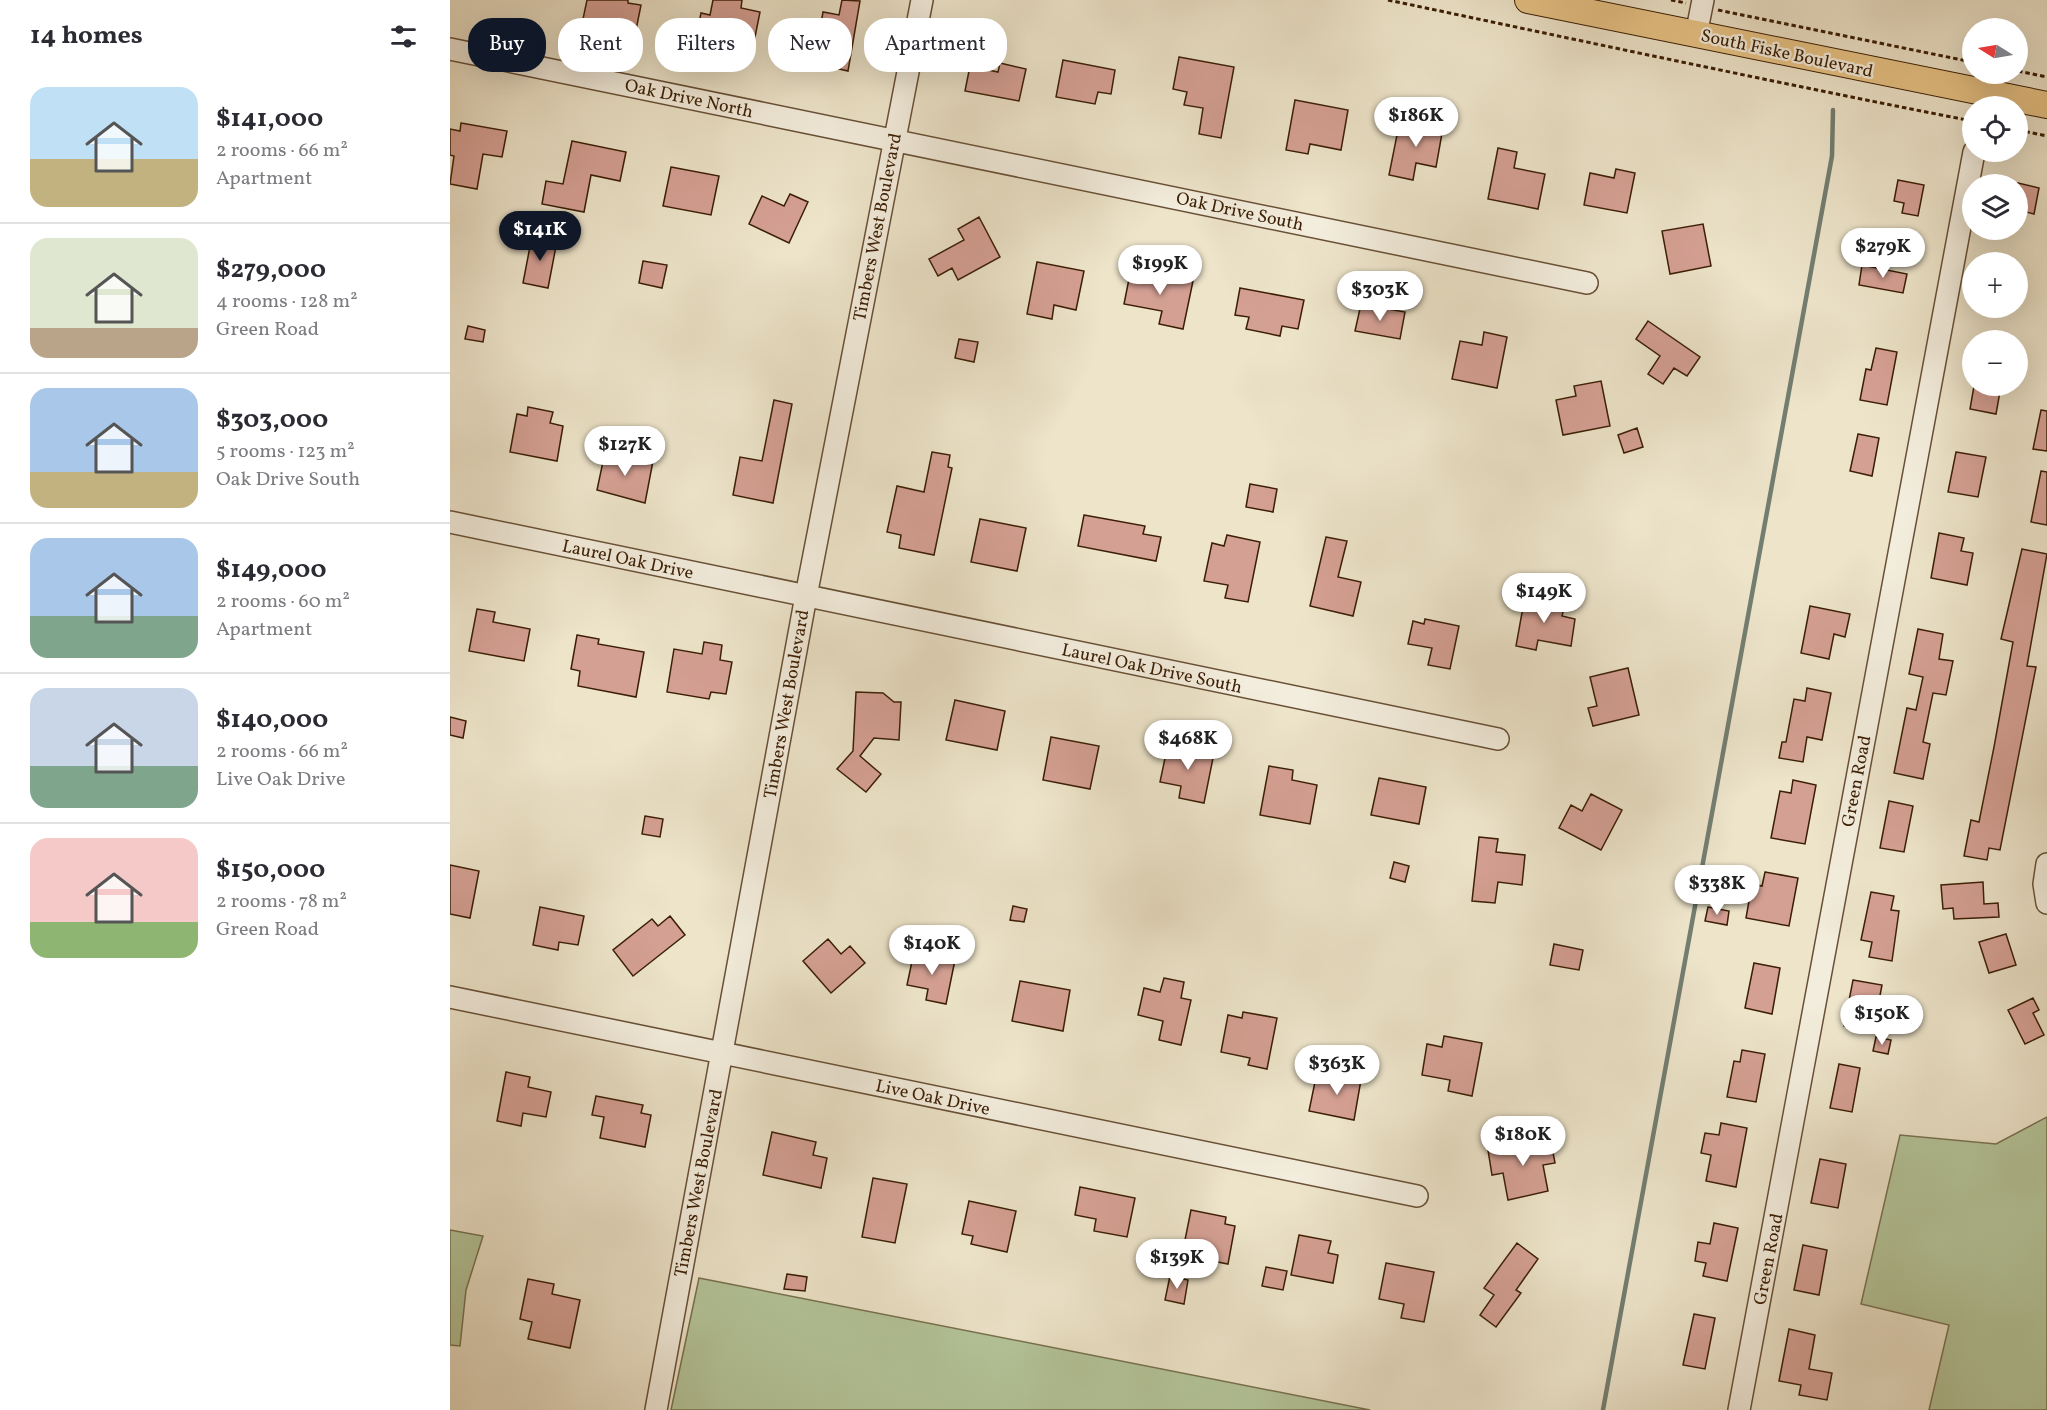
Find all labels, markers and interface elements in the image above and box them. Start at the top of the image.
text: 14 homes [30,18,143,54]
chip: Buy [468,18,546,72]
chip: Rent [558,18,643,72]
chip: Filters [655,18,756,72]
chip: New [768,18,852,72]
chip: Apartment [864,18,1007,72]
north arrow [1962,18,2028,84]
map controls [1962,18,2028,396]
icon: filters [387,20,420,53]
street label: South Fiske Boulevard [1698,24,1875,85]
street label: Oak Drive North [622,74,755,125]
button: locate [1962,96,2028,162]
pin: $186K [1374,97,1458,148]
text: $141,000 [216,101,323,137]
text: $186K [1388,102,1444,130]
icon: home [78,111,150,183]
street label: Timbers West Boulevard [848,131,909,324]
text: 2 rooms · 66 m² [216,137,348,165]
text: Apartment [216,165,312,193]
button: layers [1962,174,2028,240]
street label: Oak Drive South [1174,187,1306,238]
pin: $141K [498,211,582,262]
text: $141K [513,216,567,244]
pin: $279K [1841,228,1925,279]
text: $279K [1855,233,1911,261]
pin: $199K [1118,245,1202,296]
text: $199K [1132,250,1188,278]
text: $279,000 [216,252,326,288]
button: + [1962,252,2028,318]
icon: home [78,262,150,334]
pin: $303K [1338,271,1422,322]
text: $303K [1351,276,1409,304]
text: 4 rooms · 128 m² [216,288,358,316]
text: Green Road [216,316,319,344]
button: − [1962,330,2028,396]
text: $303,000 [216,402,328,438]
icon: home [78,412,150,484]
pin: $127K [583,426,667,477]
text: $127K [598,431,652,459]
text: 5 rooms · 123 m² [216,438,355,466]
text: Oak Drive South [216,466,360,494]
street label: Laurel Oak Drive [560,534,696,587]
text: $149,000 [216,552,326,588]
icon: home [78,562,150,634]
pin: $149K [1502,573,1586,624]
text: $149K [1516,578,1572,606]
text: 2 rooms · 60 m² [216,588,350,616]
street label: Timbers West Boulevard [759,608,816,801]
text: Apartment [216,616,312,644]
street label: Laurel Oak Drive South [1059,638,1245,701]
text: $140,000 [216,702,328,738]
icon: home [78,712,150,784]
pin: $468K [1146,720,1230,771]
text: $468K [1158,725,1218,753]
street label: Green Road [1836,733,1879,829]
text: 2 rooms · 66 m² [216,738,348,766]
text: Live Oak Drive [216,766,345,794]
text: $150,000 [216,852,325,888]
icon: home [78,862,150,934]
pin: $338K [1675,865,1759,916]
text: $338K [1689,870,1745,898]
text: 2 rooms · 78 m² [216,888,347,916]
text: Green Road [216,916,319,944]
pin: $140K [890,925,974,976]
text: $140K [903,930,961,958]
pin: $150K [1840,995,1924,1046]
text: $150K [1854,1000,1910,1028]
pin: $363K [1295,1045,1379,1096]
text: $363K [1309,1050,1365,1078]
street label: Live Oak Drive [873,1074,992,1123]
street label: Timbers West Boulevard [669,1087,730,1280]
pin: $180K [1481,1116,1565,1167]
text: $180K [1495,1121,1551,1149]
street label: Green Road [1748,1211,1791,1307]
pin: $139K [1135,1239,1219,1290]
text: $139K [1150,1244,1204,1272]

